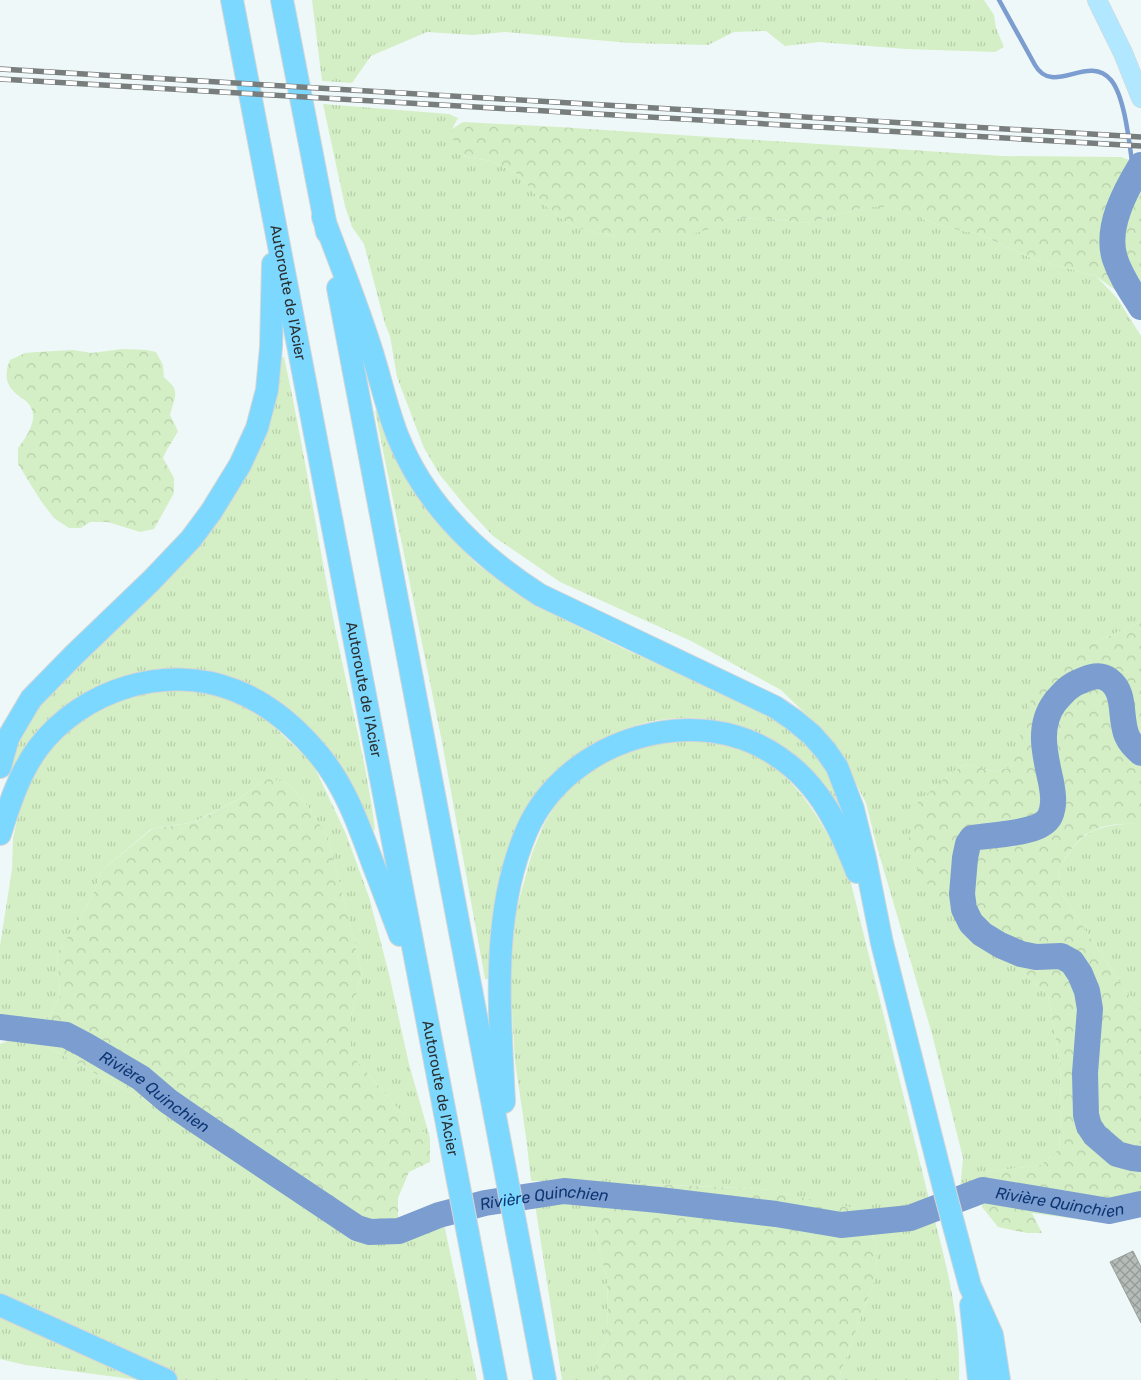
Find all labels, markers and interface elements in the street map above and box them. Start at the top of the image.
street label: Autoroute de l'Acier [266,223,310,362]
street label: Autoroute de l'Acier [342,620,386,759]
street label: Autoroute de l'Acier [418,1019,462,1158]
water label: Rivière Quinchien [96,1047,213,1137]
water label: Rivière Quinchien [477,1182,609,1214]
water label: Rivière Quinchien [994,1183,1126,1221]

